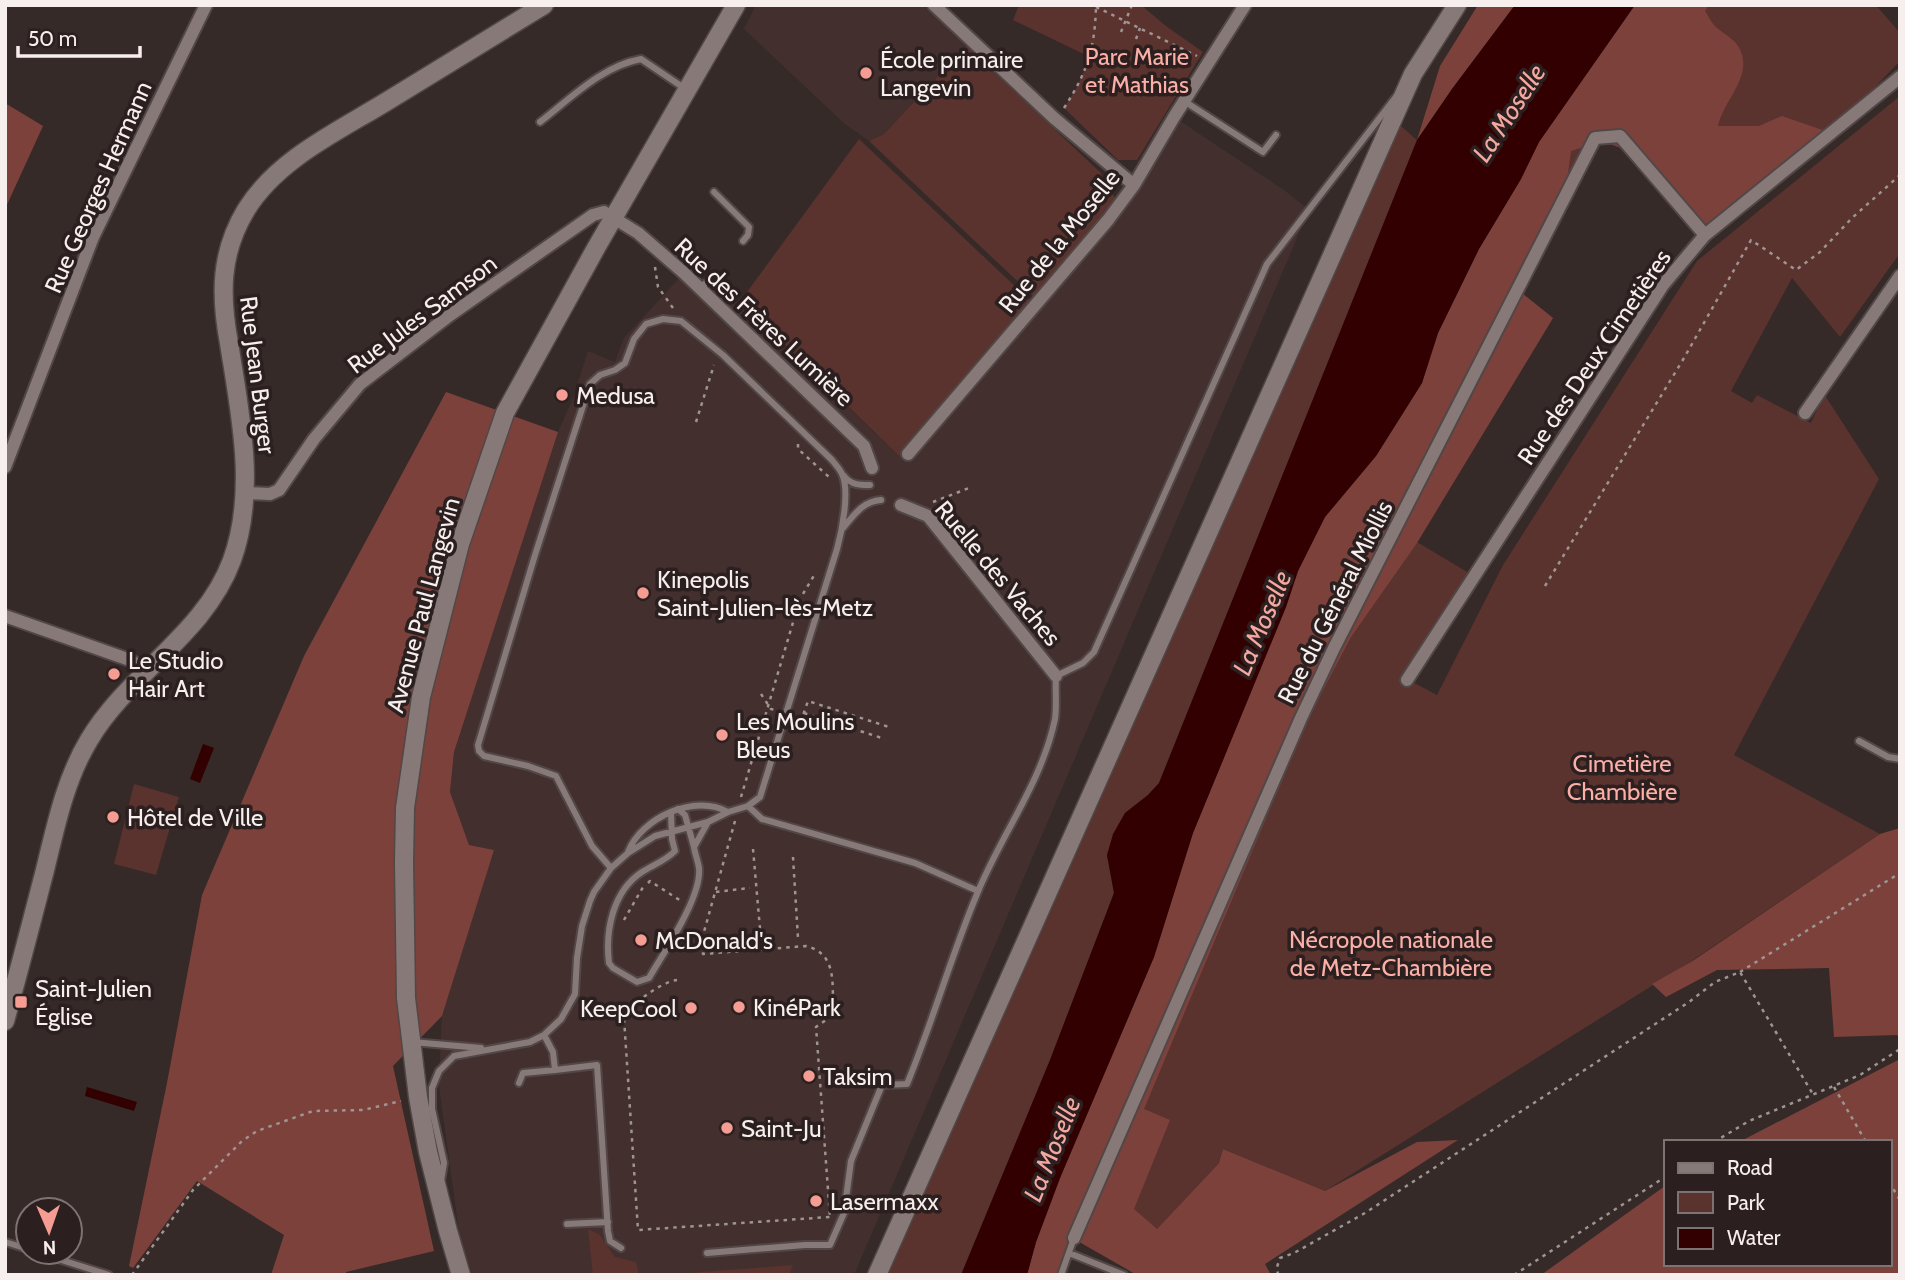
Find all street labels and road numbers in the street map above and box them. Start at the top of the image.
street label: Rue Georges Hermann [38,77,158,297]
street label: Rue de la Moselle [992,163,1126,319]
street label: Rue des Frères Lumière [669,232,859,412]
street label: Rue des Deux Cimetières [1511,244,1677,470]
street label: Rue Jules Samson [342,249,502,379]
street label: Rue Jean Burger [234,294,282,456]
street label: Avenue Paul Langevin [380,494,466,716]
street label: Ruelle des Vaches [929,495,1067,651]
street label: Rue du Général Miollis [1271,496,1399,708]

